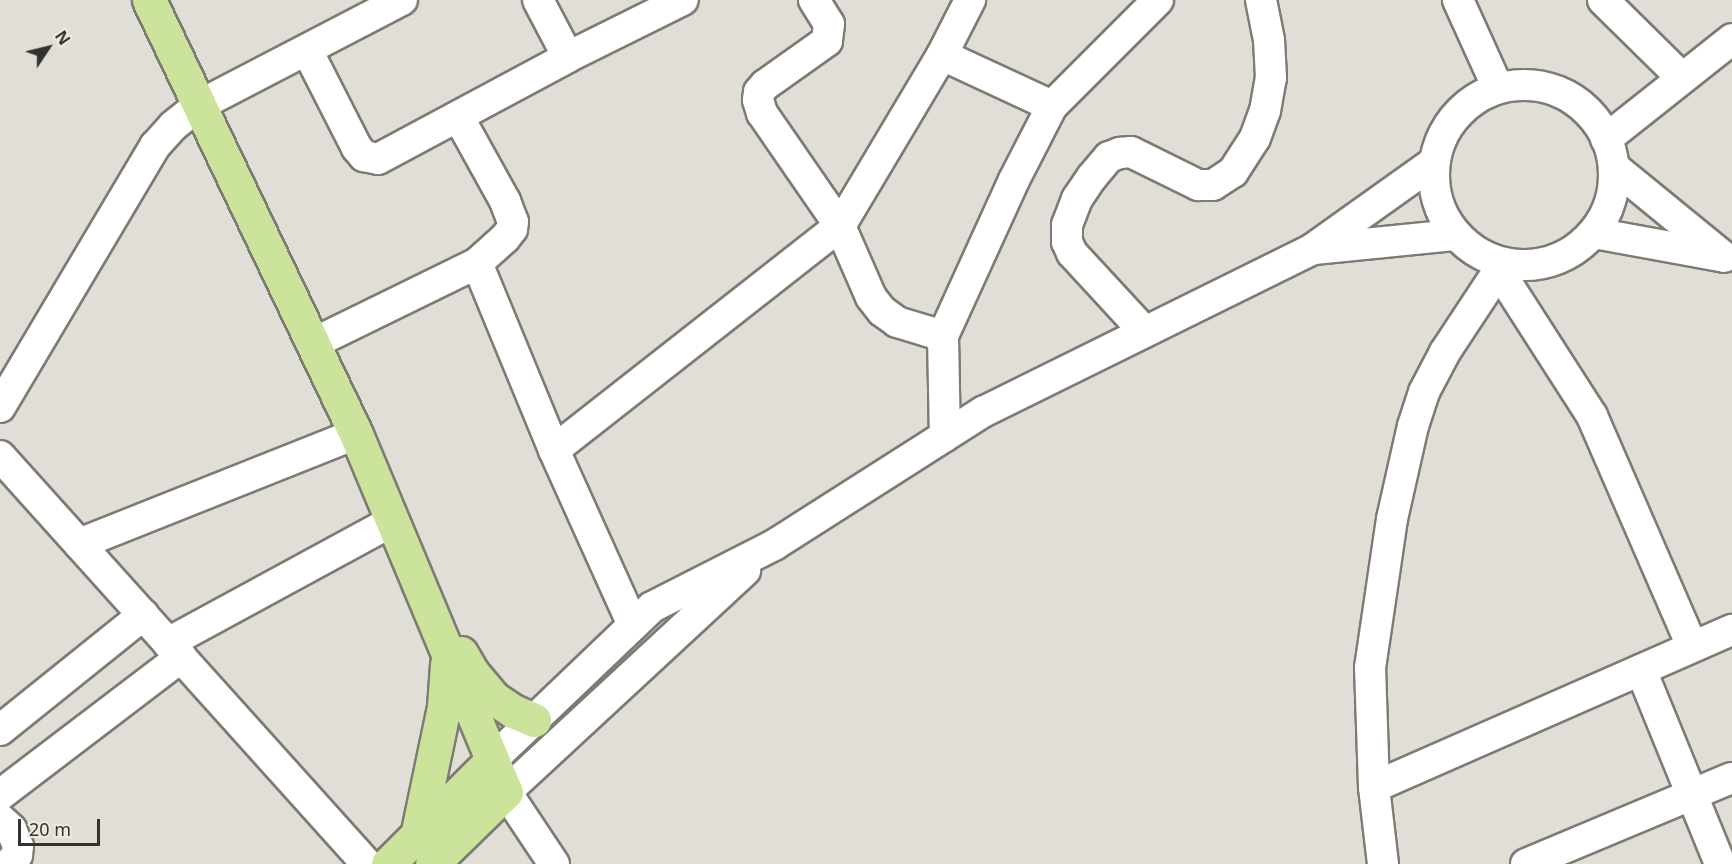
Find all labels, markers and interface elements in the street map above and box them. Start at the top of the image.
north arrow [18,18,78,78]
text: N [50,26,75,49]
scale bar [21,807,104,845]
text: 20 m [29,817,71,841]

